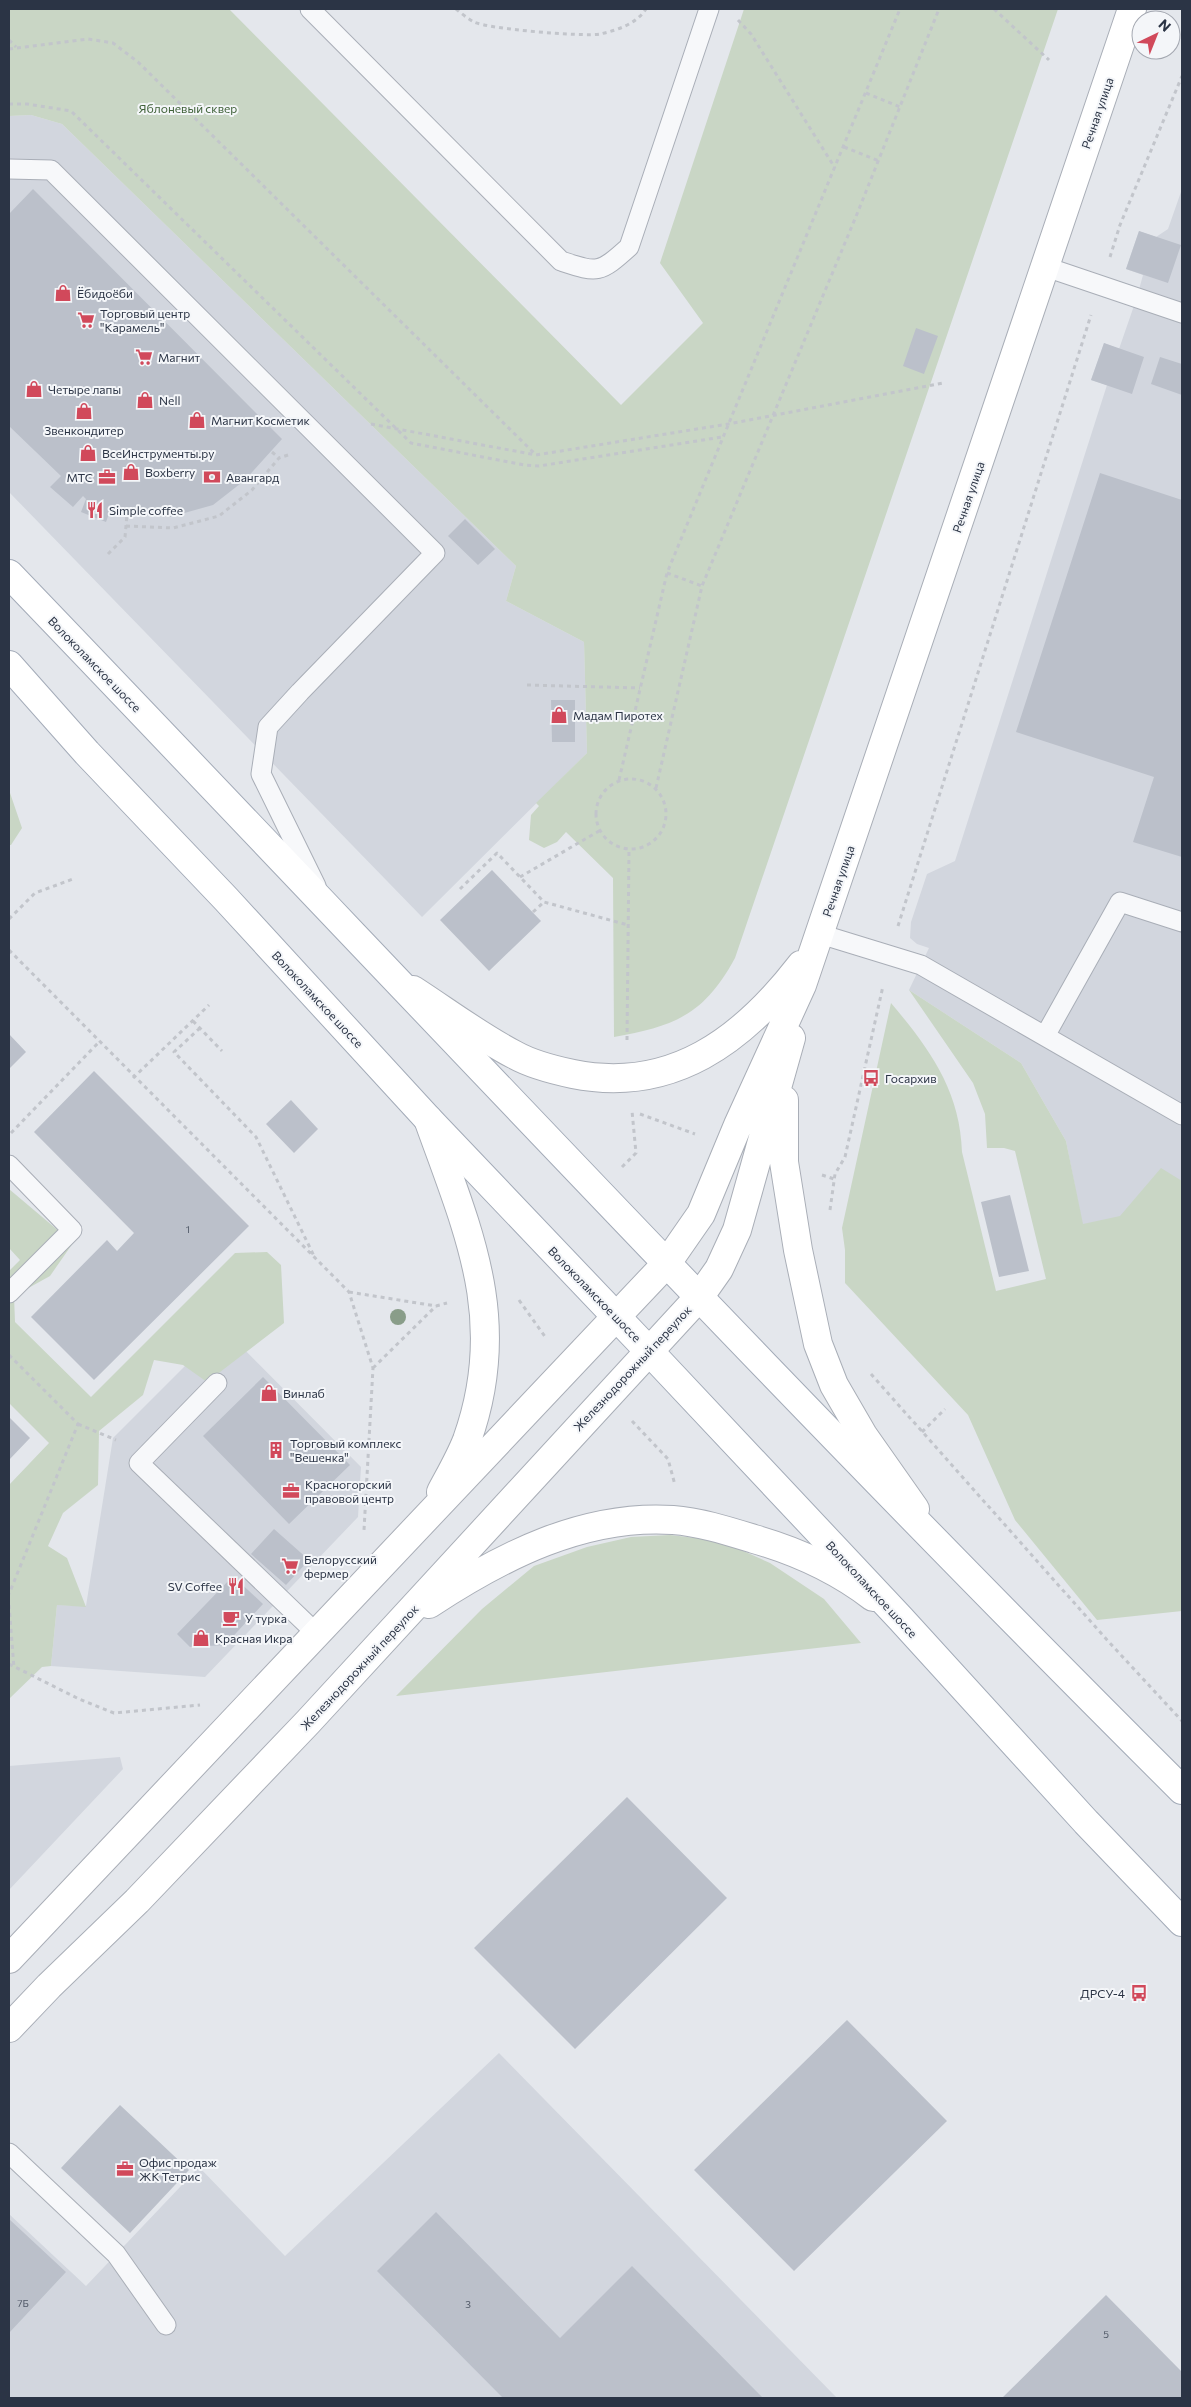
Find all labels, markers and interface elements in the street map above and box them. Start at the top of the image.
north arrow [1131,10,1181,60]
text: N [1156,15,1175,35]
street label: Речная улица [1078,75,1116,151]
park label: Яблоневый сквер [139,101,237,115]
shop icon: Ёбидоёби [53,283,73,303]
place label: Ёбидоёби [77,286,133,300]
place label: Торговый центр "Карамель" [100,306,190,334]
supermarket icon: Торговый центр "Карамель" [76,310,96,330]
supermarket icon: Магнит [134,347,154,367]
place label: Магнит [158,350,201,364]
shop icon: Четыре лапы [24,379,44,399]
place label: Четыре лапы [48,382,121,396]
shop icon: Nell [135,390,155,410]
place label: Nell [159,393,180,407]
shop icon: Звенкондитер [74,401,94,421]
shop icon: Магнит Косметик [187,410,207,430]
place label: Магнит Косметик [211,413,311,427]
place label: Звенкондитер [44,423,124,437]
shop icon: ВсеИнструменты.ру [78,443,98,463]
place label: ВсеИнструменты.ру [102,446,214,460]
street label: Речная улица [949,459,987,535]
shop icon: Boxberry [121,462,141,482]
place label: Boxberry [145,465,195,479]
office icon: МТС [97,467,117,487]
bank icon: Авангард [202,467,222,487]
place label: МТС [66,470,93,484]
place label: Авангард [226,470,279,484]
restaurant icon: Simple coffee [85,500,105,520]
place label: Simple coffee [109,503,183,517]
street label: Волоколамское шоссе [46,613,144,715]
shop icon: Мадам Пиротех [549,705,569,725]
place label: Мадам Пиротех [573,708,664,722]
street label: Речная улица [819,843,857,919]
street label: Волоколамское шоссе [270,948,366,1050]
bus stop icon: Госархив [861,1068,881,1088]
place label: Госархив [885,1071,937,1085]
house number: 1 [186,1223,190,1235]
street label: Волоколамское шоссе [546,1243,644,1345]
street label: Железнодорожный переулок [570,1302,694,1434]
shop icon: Винлаб [259,1383,279,1403]
place label: Винлаб [283,1386,325,1400]
place label: Торговый комплекс "Вешенка" [290,1436,402,1464]
building icon: Торговый комплекс "Вешенка" [266,1440,286,1460]
place label: Красногорский правовой центр [305,1477,394,1505]
office icon: Красногорский правовой центр [281,1481,301,1501]
street label: Волоколамское шоссе [824,1538,920,1640]
place label: Белорусский фермер [304,1552,377,1580]
supermarket icon: Белорусский фермер [280,1556,300,1576]
restaurant icon: SV Coffee [226,1576,246,1596]
place label: SV Coffee [168,1579,222,1593]
street label: Железнодорожный переулок [297,1601,421,1733]
cafe icon: У турка [221,1608,241,1628]
place label: У турка [245,1611,287,1625]
shop icon: Красная Икра [191,1628,211,1648]
place label: Красная Икра [215,1631,293,1645]
bus stop icon: ДРСУ-4 [1129,1983,1149,2003]
place label: ДРСУ-4 [1080,1986,1125,2000]
place label: Офис продаж ЖК Тетрис [139,2155,218,2183]
office icon: Офис продаж ЖК Тетрис [115,2159,135,2179]
house number: 7Б [17,2297,29,2309]
house number: 3 [465,2298,471,2310]
house number: 5 [1103,2328,1109,2340]

